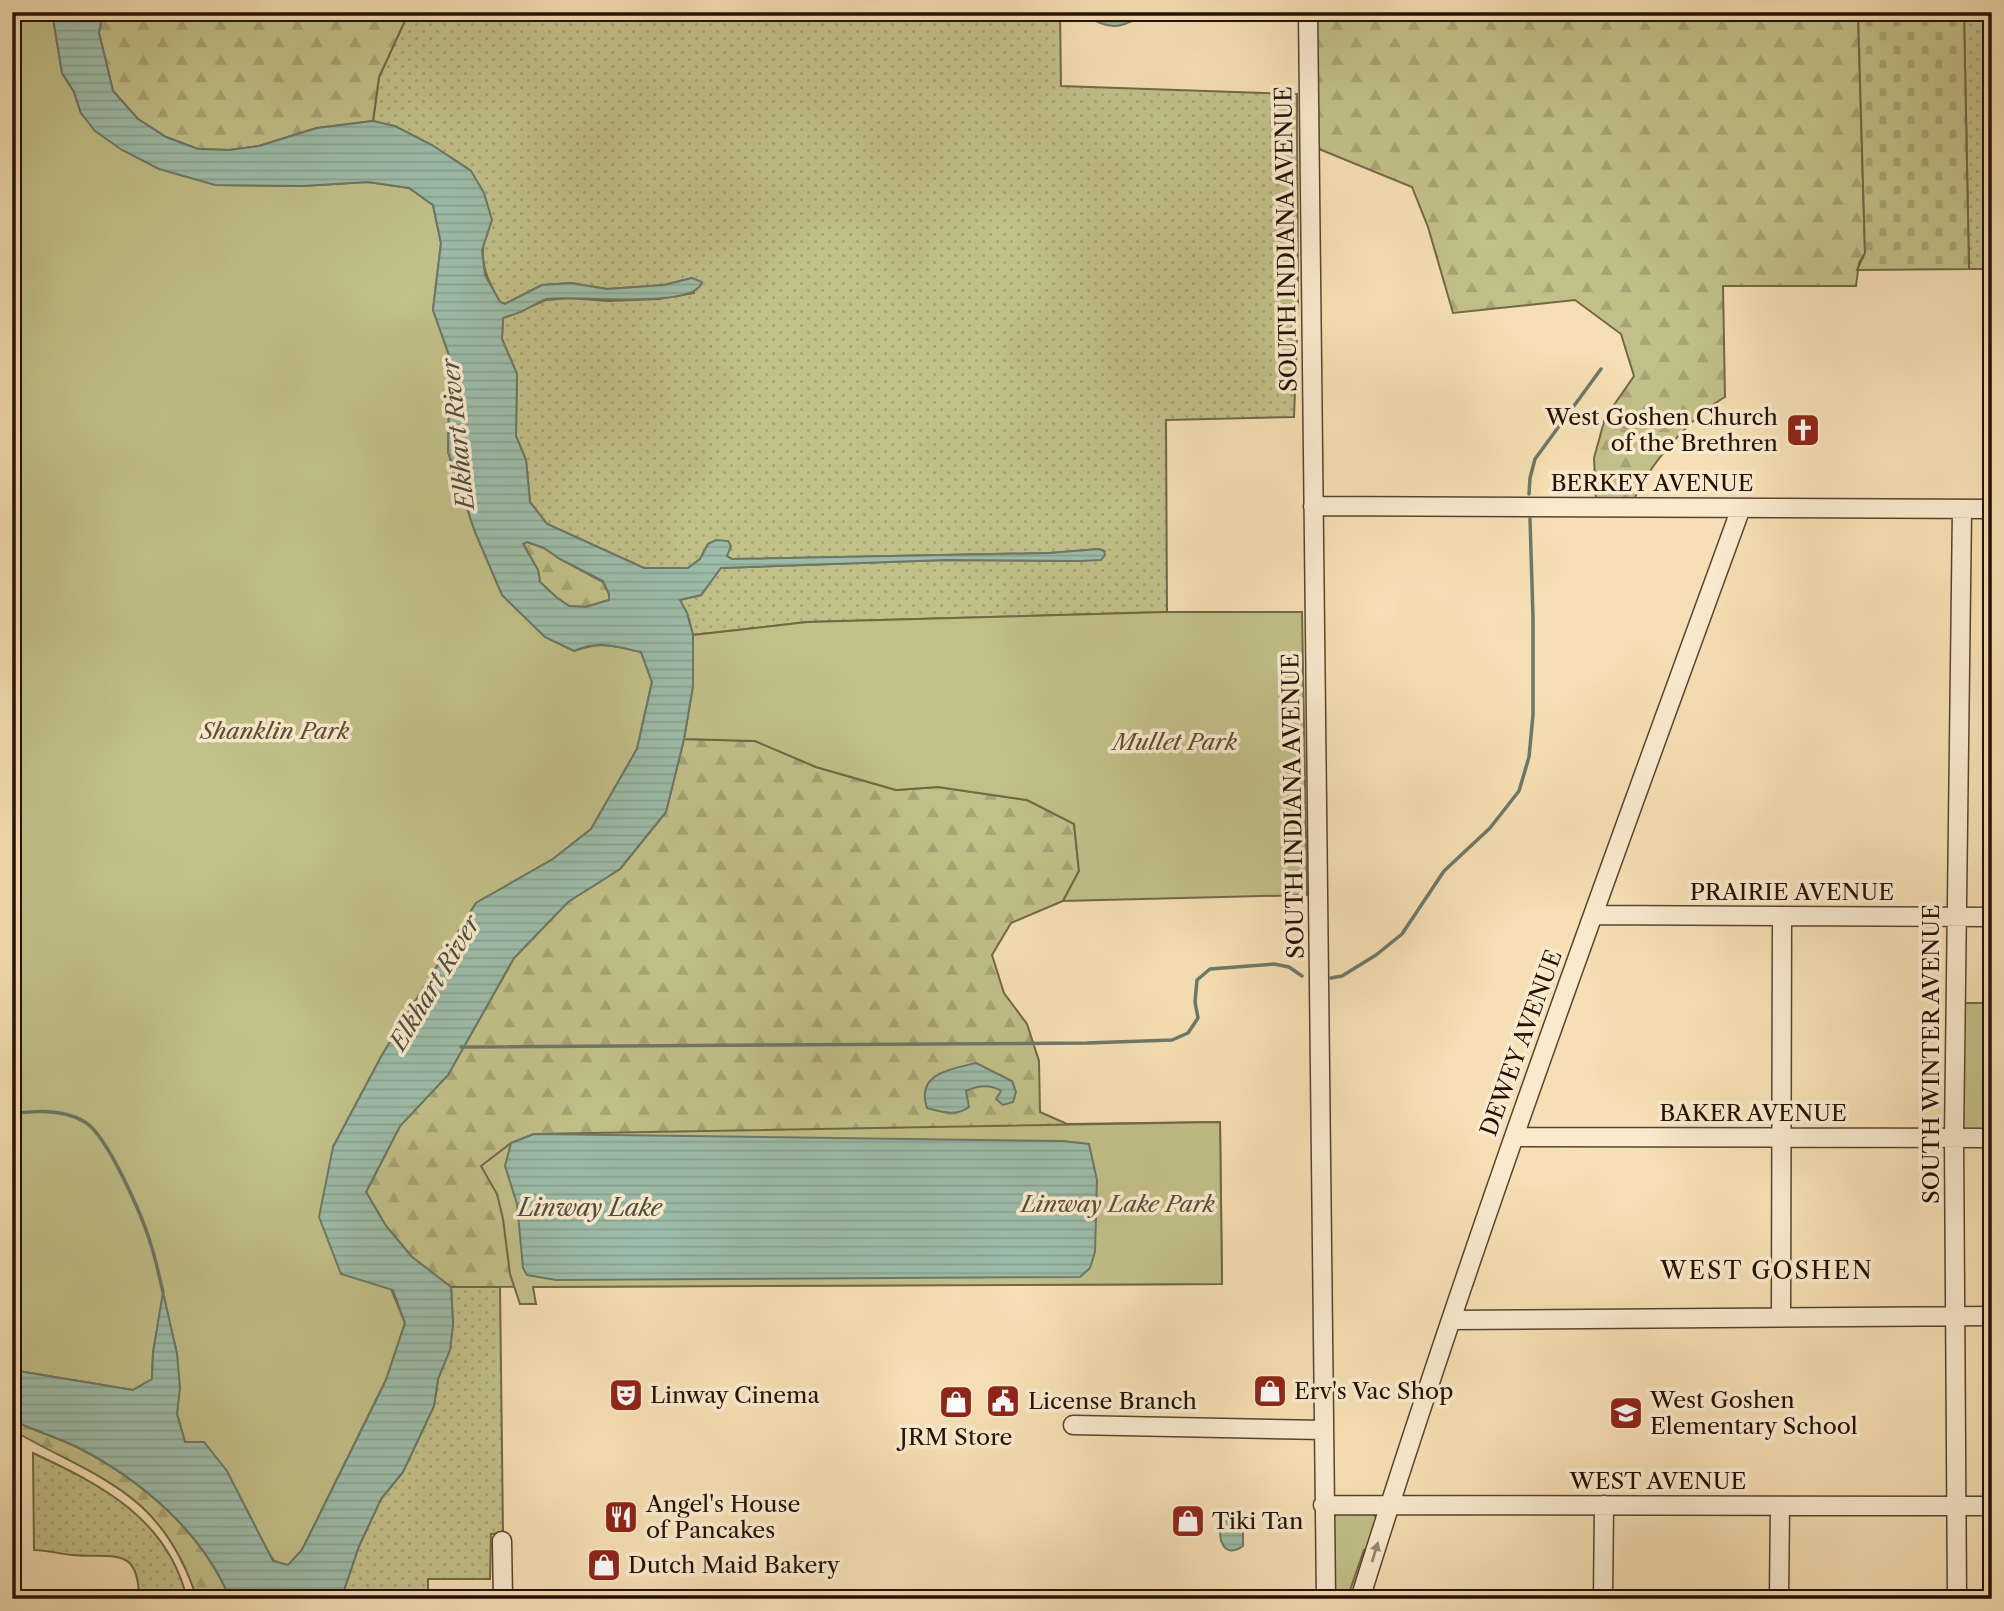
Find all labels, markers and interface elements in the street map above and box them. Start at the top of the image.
street label: SOUTH INDIANA AVENUE [1269,86,1303,392]
water label: Elkhart River [435,355,480,513]
place label: West Goshen Church of the Brethren [1544,403,1778,457]
church icon: West Goshen Church of the Brethren [1784,411,1822,449]
street label: BERKEY AVENUE [1550,469,1754,497]
street label: SOUTH INDIANA AVENUE [1276,653,1310,959]
park label: Shanklin Park [198,717,350,745]
park label: Mullet Park [1110,728,1237,756]
street label: PRAIRIE AVENUE [1690,878,1894,906]
street label: SOUTH WINTER AVENUE [1917,904,1945,1204]
water label: Elkhart River [382,909,487,1057]
street label: DEWEY AVENUE [1474,946,1568,1140]
street label: BAKER AVENUE [1659,1099,1847,1127]
park label: Linway Lake Park [1019,1190,1215,1218]
water label: Linway Lake [516,1193,663,1222]
district label: WEST GOSHEN [1659,1256,1874,1285]
shop icon: Erv's Vac Shop [1251,1372,1289,1410]
theatre icon: Linway Cinema [607,1376,645,1414]
place label: Erv's Vac Shop [1294,1377,1453,1405]
place label: Linway Cinema [650,1381,820,1409]
public building icon: License Branch [984,1382,1022,1420]
shop icon: JRM Store [937,1383,975,1421]
place label: West Goshen Elementary School [1649,1386,1858,1440]
place label: License Branch [1028,1387,1197,1415]
school or university icon: West Goshen Elementary School [1607,1394,1645,1432]
place label: JRM Store [897,1423,1012,1451]
street label: WEST AVENUE [1569,1467,1746,1495]
place label: Angel's House of Pancakes [645,1490,800,1544]
restaurant icon: Angel's House of Pancakes [602,1498,640,1536]
shop icon: Tiki Tan [1169,1502,1207,1540]
place label: Tiki Tan [1212,1507,1303,1535]
one-way arrow [1370,1541,1381,1562]
shop icon: Dutch Maid Bakery [585,1546,623,1584]
place label: Dutch Maid Bakery [628,1551,840,1579]

